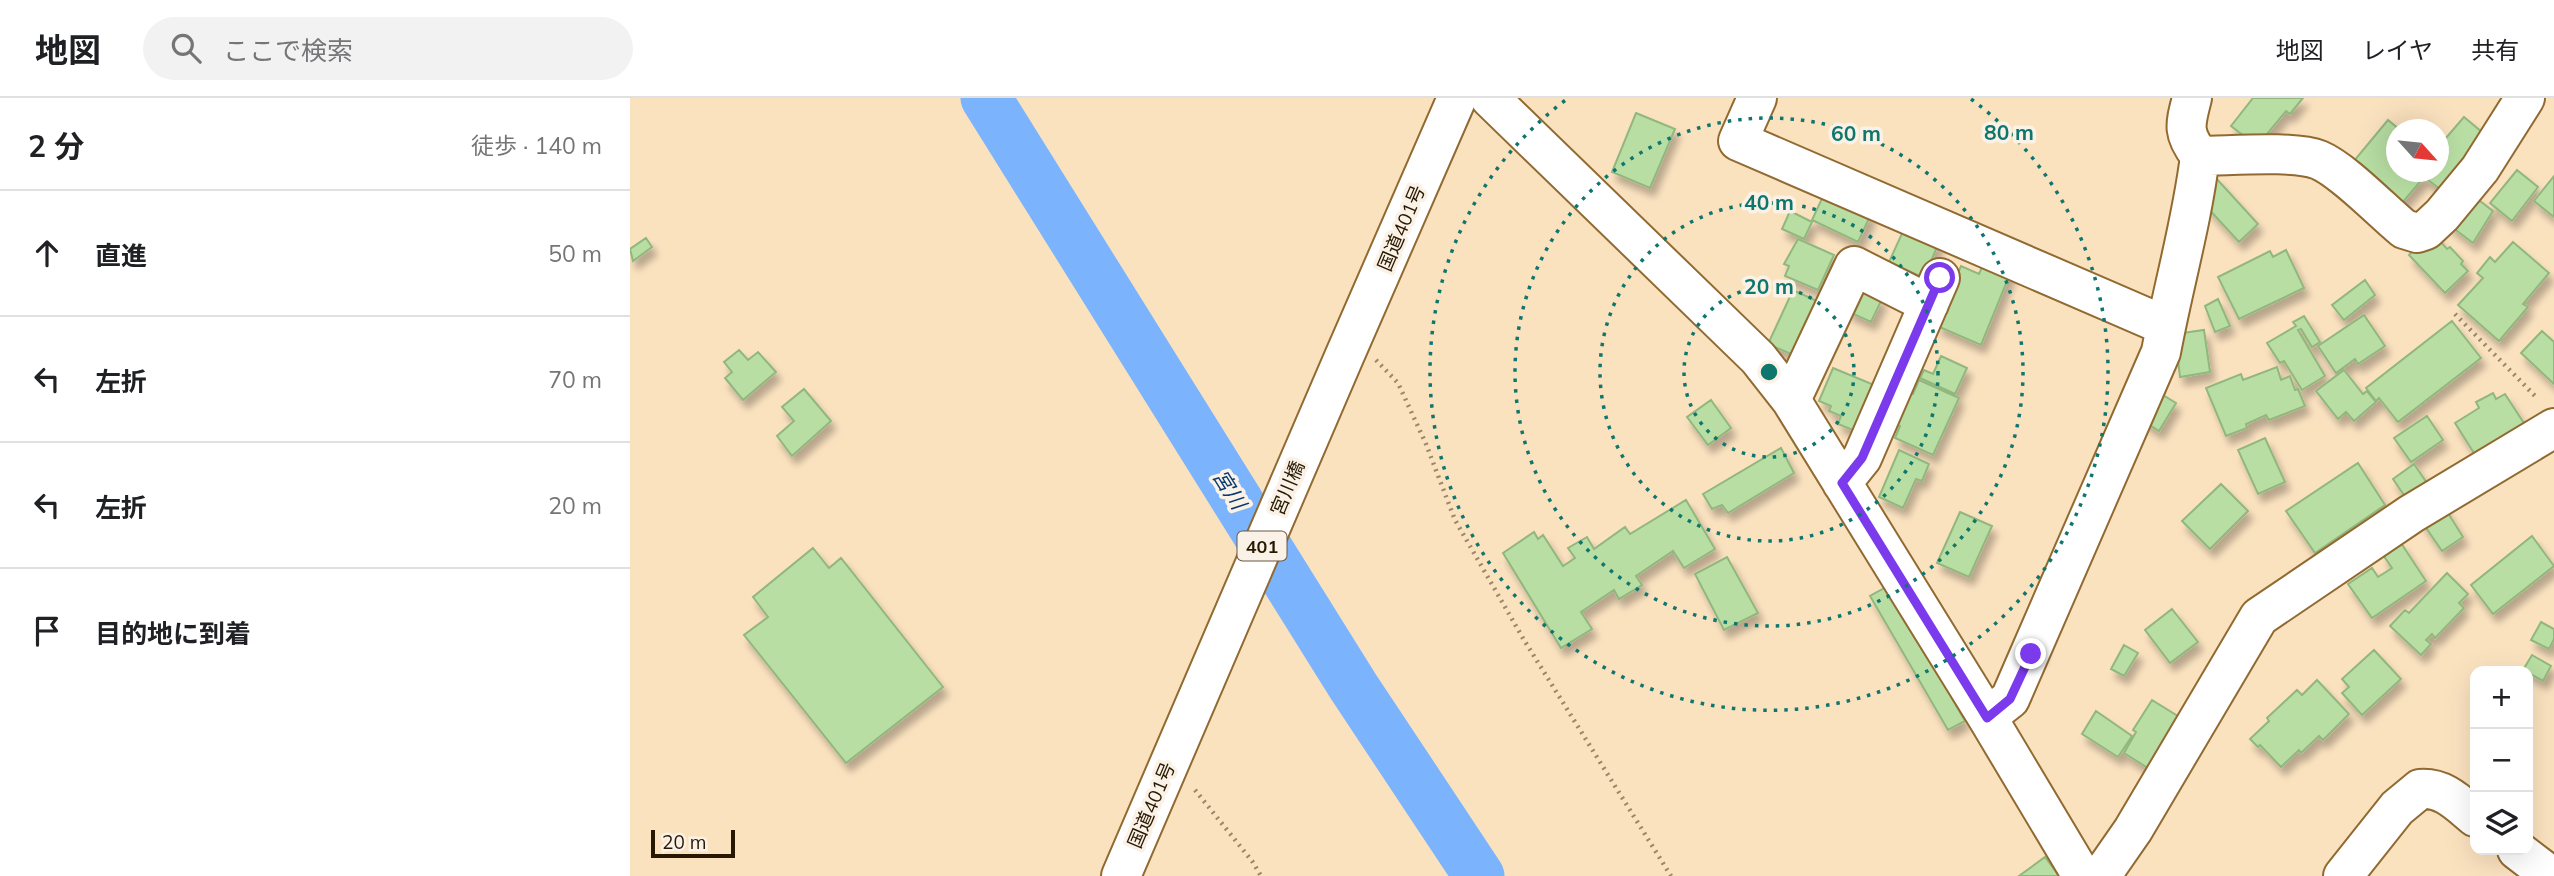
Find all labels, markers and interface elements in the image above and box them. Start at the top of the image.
search box [143,17,633,80]
text: 地図 [35,29,101,70]
icon: search [167,29,205,67]
text: ここで検索 [223,34,353,67]
text: 地図 [2276,35,2324,65]
text: レイヤ [2362,35,2433,65]
text: 共有 [2471,35,2519,65]
text: 80 m [1984,119,2034,145]
north arrow [2386,119,2449,182]
text: 60 m [1831,120,1881,146]
text: 2 分 [28,127,84,165]
text: 徒歩 · 140 m [471,131,602,160]
street label: 国道401号 [1372,181,1430,275]
text: 40 m [1744,189,1794,215]
icon: ahead [28,234,66,272]
text: 直進 [95,239,147,272]
text: 50 m [548,239,602,268]
route start [1924,262,1955,293]
text: 20 m [1744,273,1794,299]
icon: left [28,360,66,398]
centre of rings [1757,360,1781,384]
text: 左折 [95,365,147,398]
text: 70 m [548,365,602,394]
street label: 宮川橋 [1265,457,1309,519]
water label: 宮川 [1208,464,1253,515]
icon: left [28,486,66,524]
text: 左折 [95,491,147,524]
text: 20 m [548,491,602,520]
road number: 401 [1238,532,1286,560]
icon: arrive [28,612,66,650]
text: 目的地に到着 [95,617,251,650]
route end [2015,638,2046,669]
map controls [2470,666,2533,855]
button: + [2470,666,2533,729]
button: − [2470,729,2533,792]
street label: 国道401号 [1122,758,1180,852]
button: layers [2470,792,2533,855]
scale bar [651,827,735,859]
text: 20 m [662,830,706,854]

